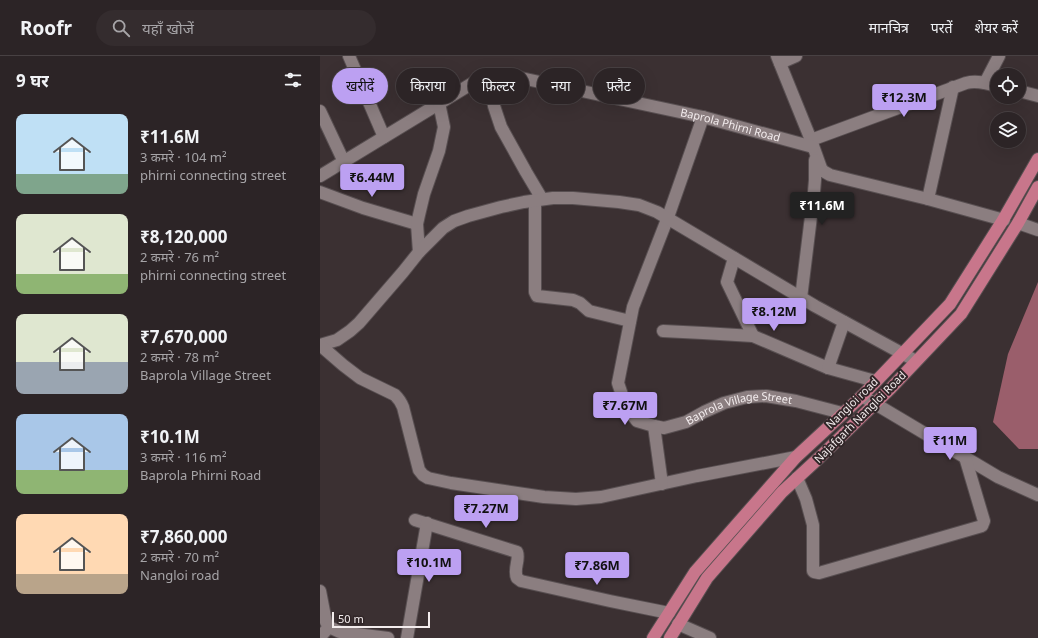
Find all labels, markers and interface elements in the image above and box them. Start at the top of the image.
search box [96,10,376,46]
text: Roofr [20,15,72,41]
icon: search [110,17,132,39]
text: यहाँ खोजें [142,18,194,38]
text: मानचित्र [869,18,909,37]
text: परतें [931,18,953,37]
text: शेयर करें [975,18,1018,37]
chip: खरीदें [332,68,388,104]
chip: किराया [396,68,460,104]
chip: फ़िल्टर [468,68,529,104]
chip: नया [537,68,585,104]
chip: फ़्लैट [593,68,645,104]
map controls [990,68,1026,148]
button: locate [990,68,1026,104]
text: 9 घर [16,69,49,92]
icon: filters [282,69,304,91]
pin: ₹12.3M [871,84,937,118]
text: ₹12.3M [881,88,927,106]
street label: Baprola Phirni Road [679,104,782,145]
button: layers [990,112,1026,148]
text: ₹11.6M [140,125,200,148]
icon: home [48,130,96,178]
text: 3 कमरे · 104 m² [140,148,227,166]
pin: ₹6.44M [339,164,405,198]
text: phirni connecting street [140,166,286,184]
text: ₹6.44M [349,168,395,186]
pin: ₹11.6M [789,192,855,226]
text: ₹11.6M [799,196,845,214]
text: ₹8,120,000 [140,225,227,248]
icon: home [48,230,96,278]
text: 2 कमरे · 76 m² [140,248,219,266]
text: phirni connecting street [140,266,286,284]
pin: ₹8.12M [741,298,807,332]
text: ₹8.12M [751,302,797,320]
text: ₹7,670,000 [140,325,227,348]
icon: home [48,330,96,378]
text: 2 कमरे · 78 m² [140,348,219,366]
text: Baprola Village Street [140,366,271,384]
street label: Najafgarh Nangloi Road [810,367,909,466]
street label: Nangloi road [822,374,881,431]
street label: Baprola Village Street [683,388,793,428]
pin: ₹7.67M [592,392,658,426]
text: ₹7.67M [602,396,648,414]
text: ₹10.1M [140,425,200,448]
pin: ₹11M [926,427,974,461]
icon: home [48,430,96,478]
text: ₹11M [933,431,967,449]
text: 3 कमरे · 116 m² [140,448,227,466]
text: Baprola Phirni Road [140,466,261,484]
pin: ₹7.27M [453,495,519,529]
text: ₹7.27M [463,499,509,517]
text: ₹7,860,000 [140,525,227,548]
icon: home [48,530,96,578]
text: 2 कमरे · 70 m² [140,548,219,566]
pin: ₹10.1M [396,549,462,583]
pin: ₹7.86M [564,552,630,586]
text: ₹10.1M [406,553,452,571]
text: ₹7.86M [574,556,620,574]
text: Nangloi road [140,566,219,584]
scale bar [332,610,430,629]
text: 50 m [338,611,364,626]

